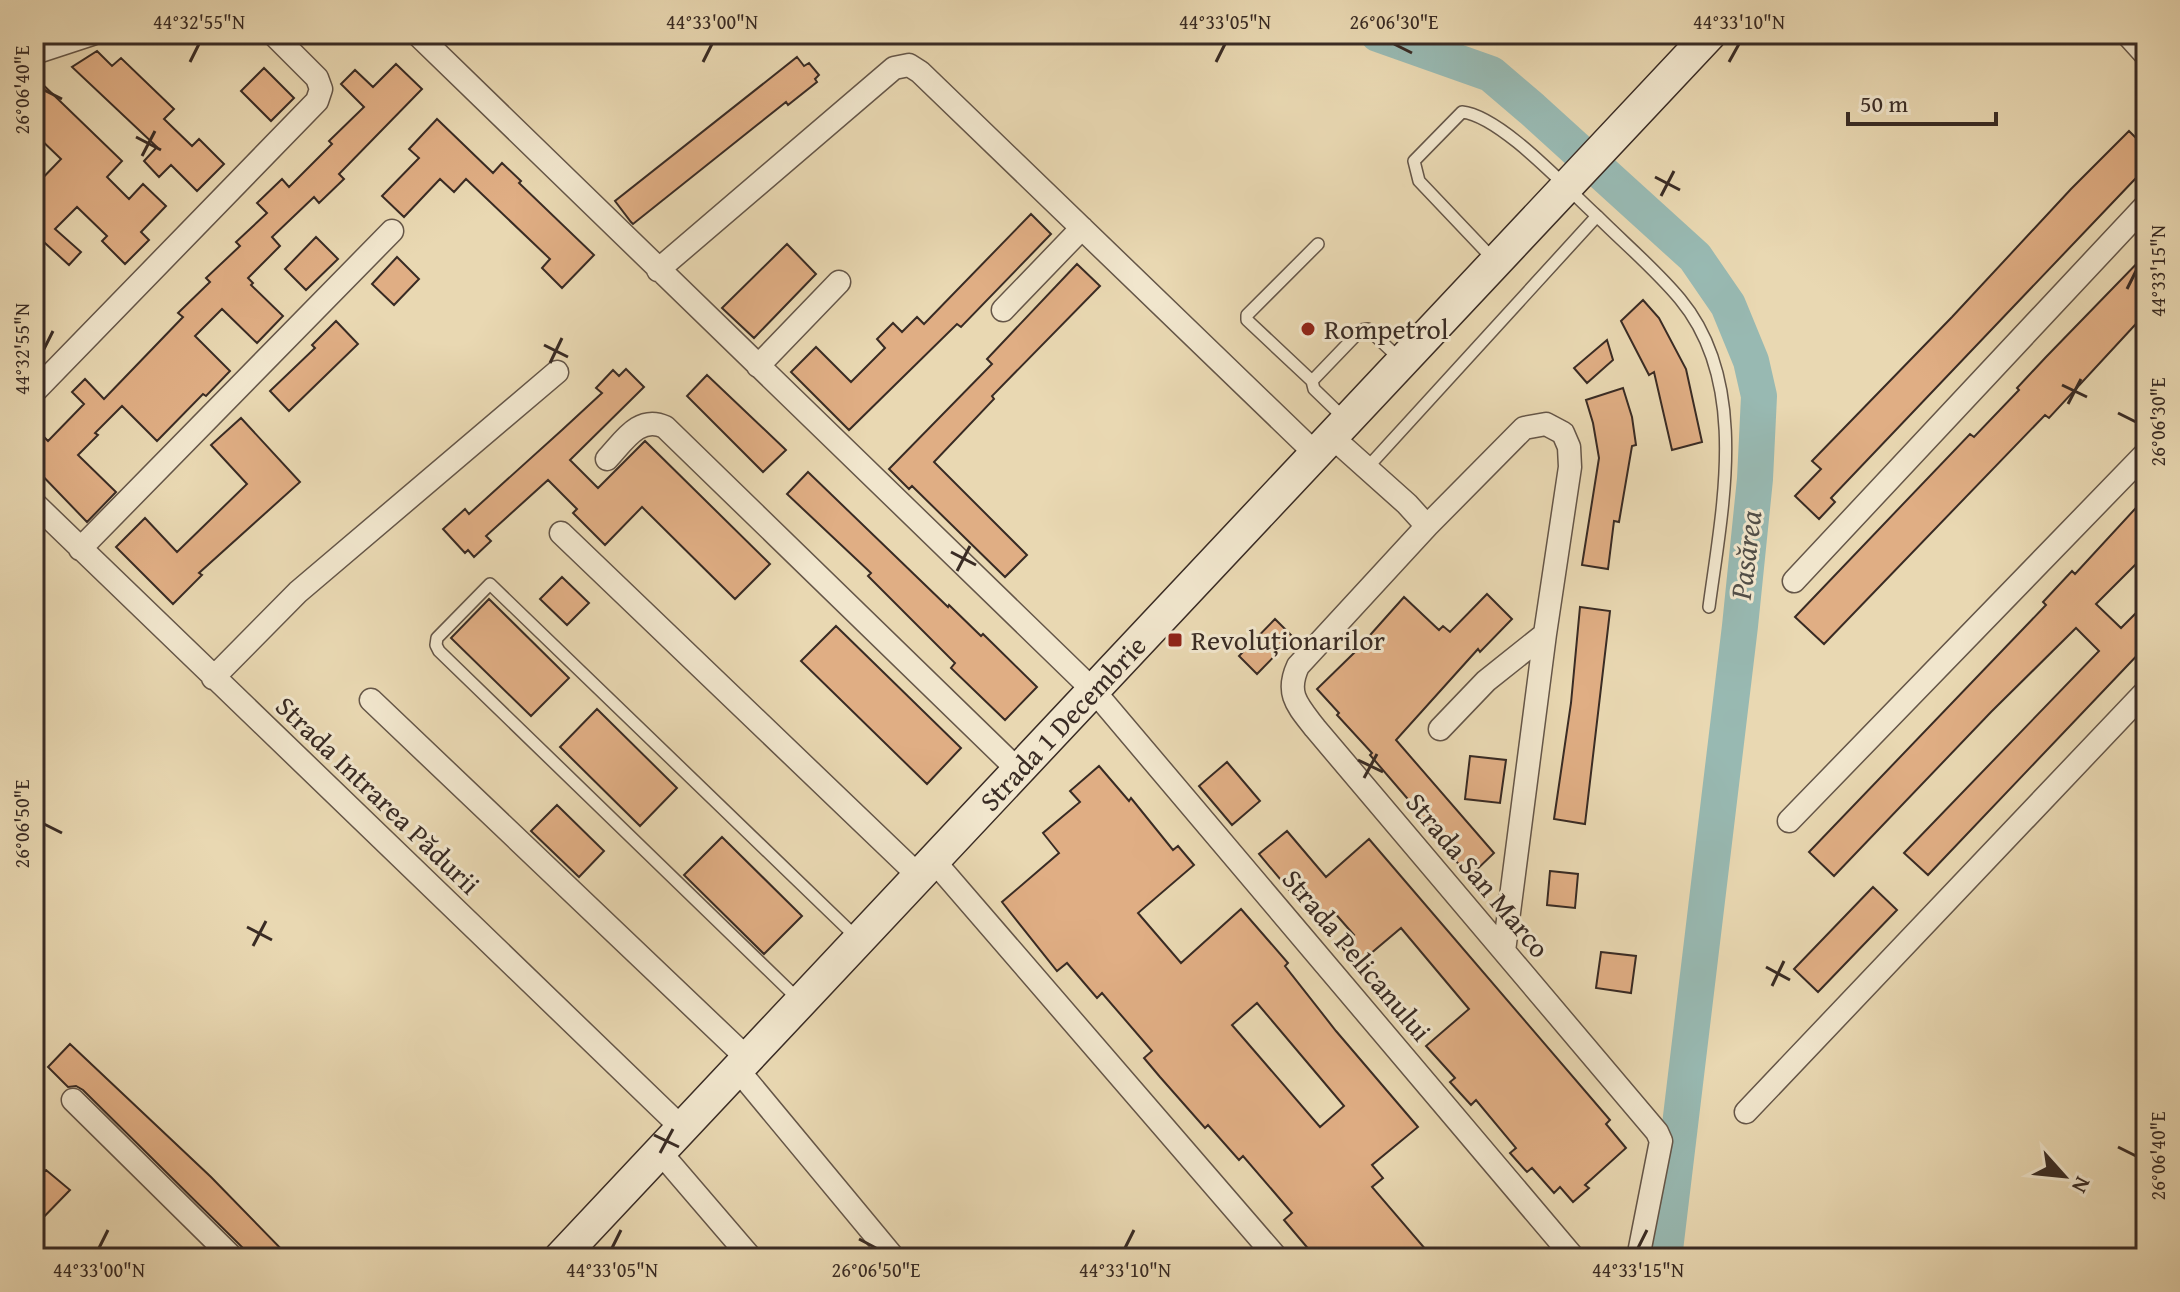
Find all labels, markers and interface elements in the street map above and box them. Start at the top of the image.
text: 44°32'55"N [153,7,245,36]
text: 44°33'00"N [666,7,758,36]
text: 44°33'05"N [1179,7,1271,36]
text: 26°06'30"E [1350,7,1438,36]
text: 44°33'10"N [1693,7,1785,36]
text: 26°06'40"E [7,46,36,134]
scale bar [1848,76,1996,126]
text: 50 m [1860,86,1908,121]
text: 44°33'15"N [2143,225,2172,317]
text: 44°32'55"N [7,303,36,395]
place label: Rompetrol [1324,308,1449,349]
marker: Rompetrol [1299,320,1317,338]
text: 26°06'30"E [2143,378,2172,466]
water label: Pasărea [1718,508,1772,603]
place label: Revoluționarilor [1191,619,1385,660]
street label: Strada 1 Decembrie [969,626,1155,820]
marker: Revoluționarilor [1166,631,1184,649]
street label: Strada Intrarea Pădurii [267,686,490,903]
text: 26°06'50"E [7,780,36,868]
street label: Strada San Marco [1397,783,1560,966]
street label: Strada Pelicanului [1273,860,1442,1050]
text: 26°06'40"E [2143,1112,2172,1200]
north arrow [2024,1136,2104,1216]
text: N [2064,1171,2099,1199]
text: 44°33'00"N [53,1255,145,1284]
text: 44°33'05"N [566,1255,658,1284]
text: 26°06'50"E [832,1255,920,1284]
text: 44°33'10"N [1079,1255,1171,1284]
text: 44°33'15"N [1592,1255,1684,1284]

